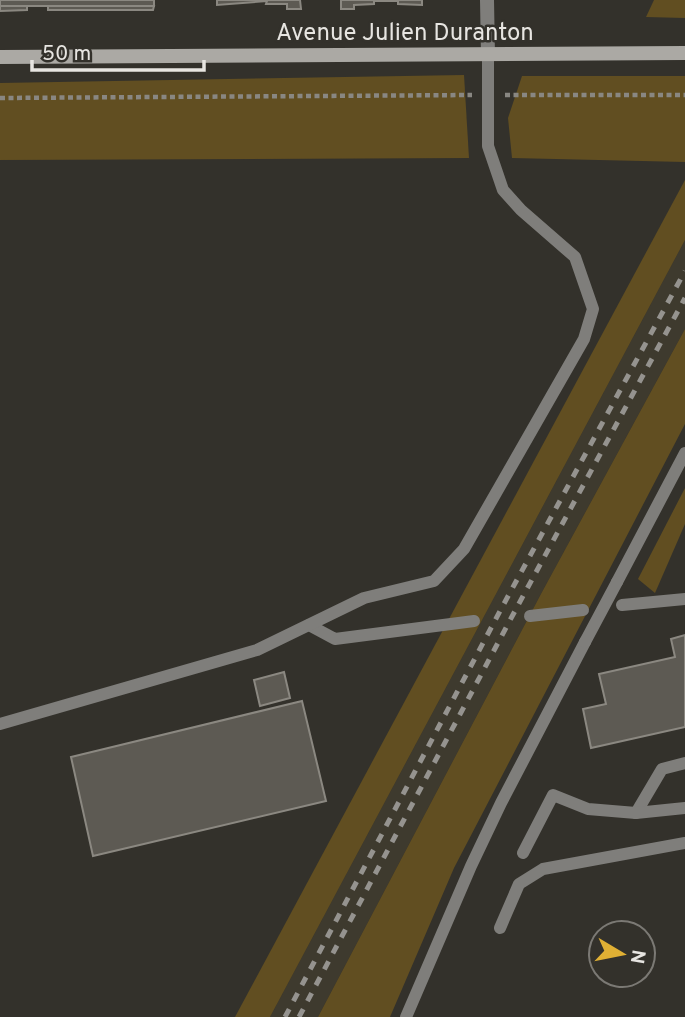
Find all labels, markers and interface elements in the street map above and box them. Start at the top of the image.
street label: Avenue Julien Duranton [276,19,534,49]
scale bar [32,28,203,72]
text: 50 m [42,41,91,68]
north arrow [587,919,657,989]
text: N [624,948,650,965]

